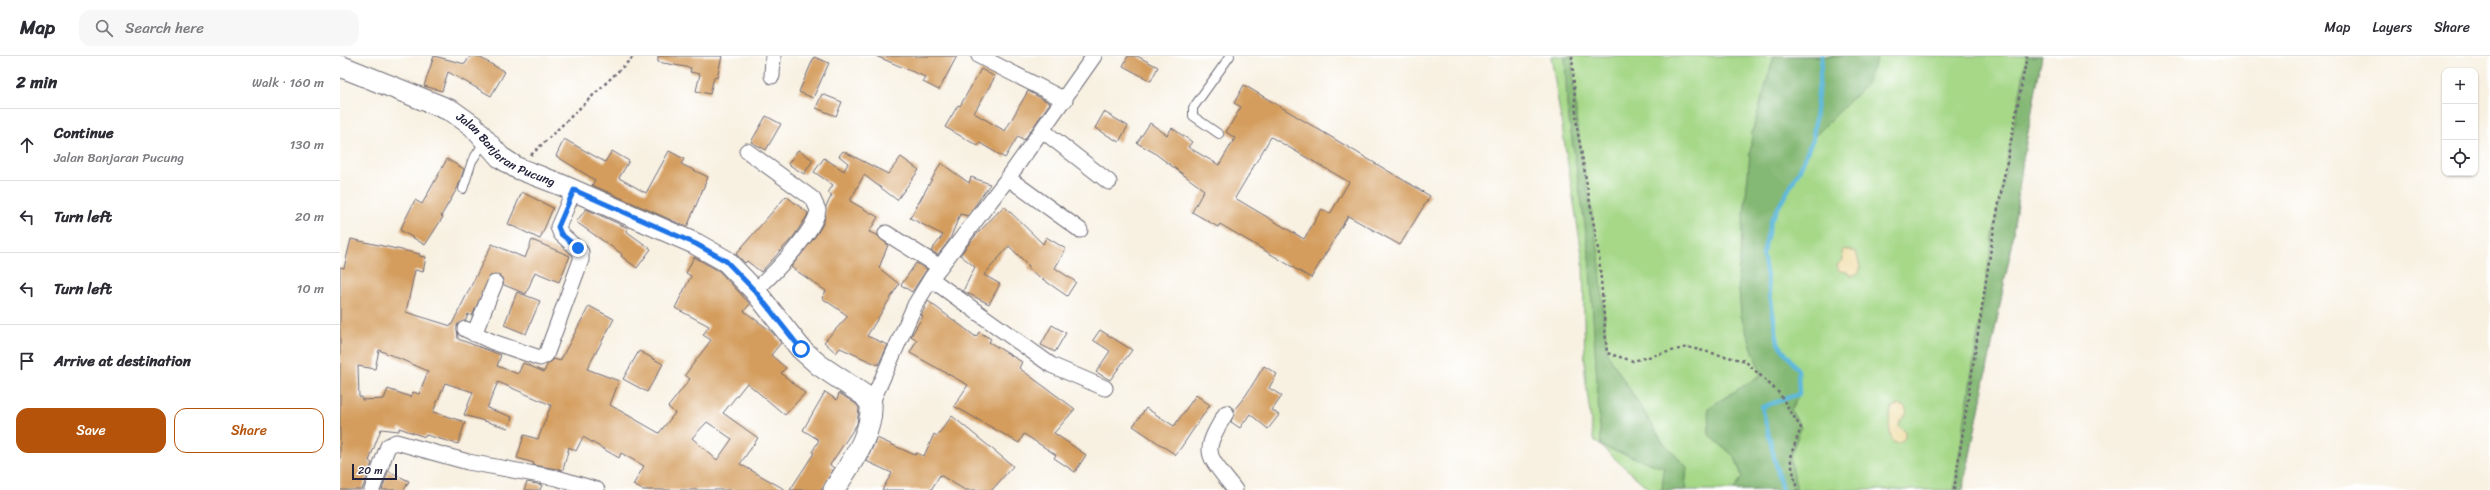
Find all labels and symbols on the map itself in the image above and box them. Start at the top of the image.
street label: Jalan Banjaran Pucung [451,106,559,193]
route end [569,239,587,257]
route start [792,340,810,358]
scale bar [352,462,397,481]

